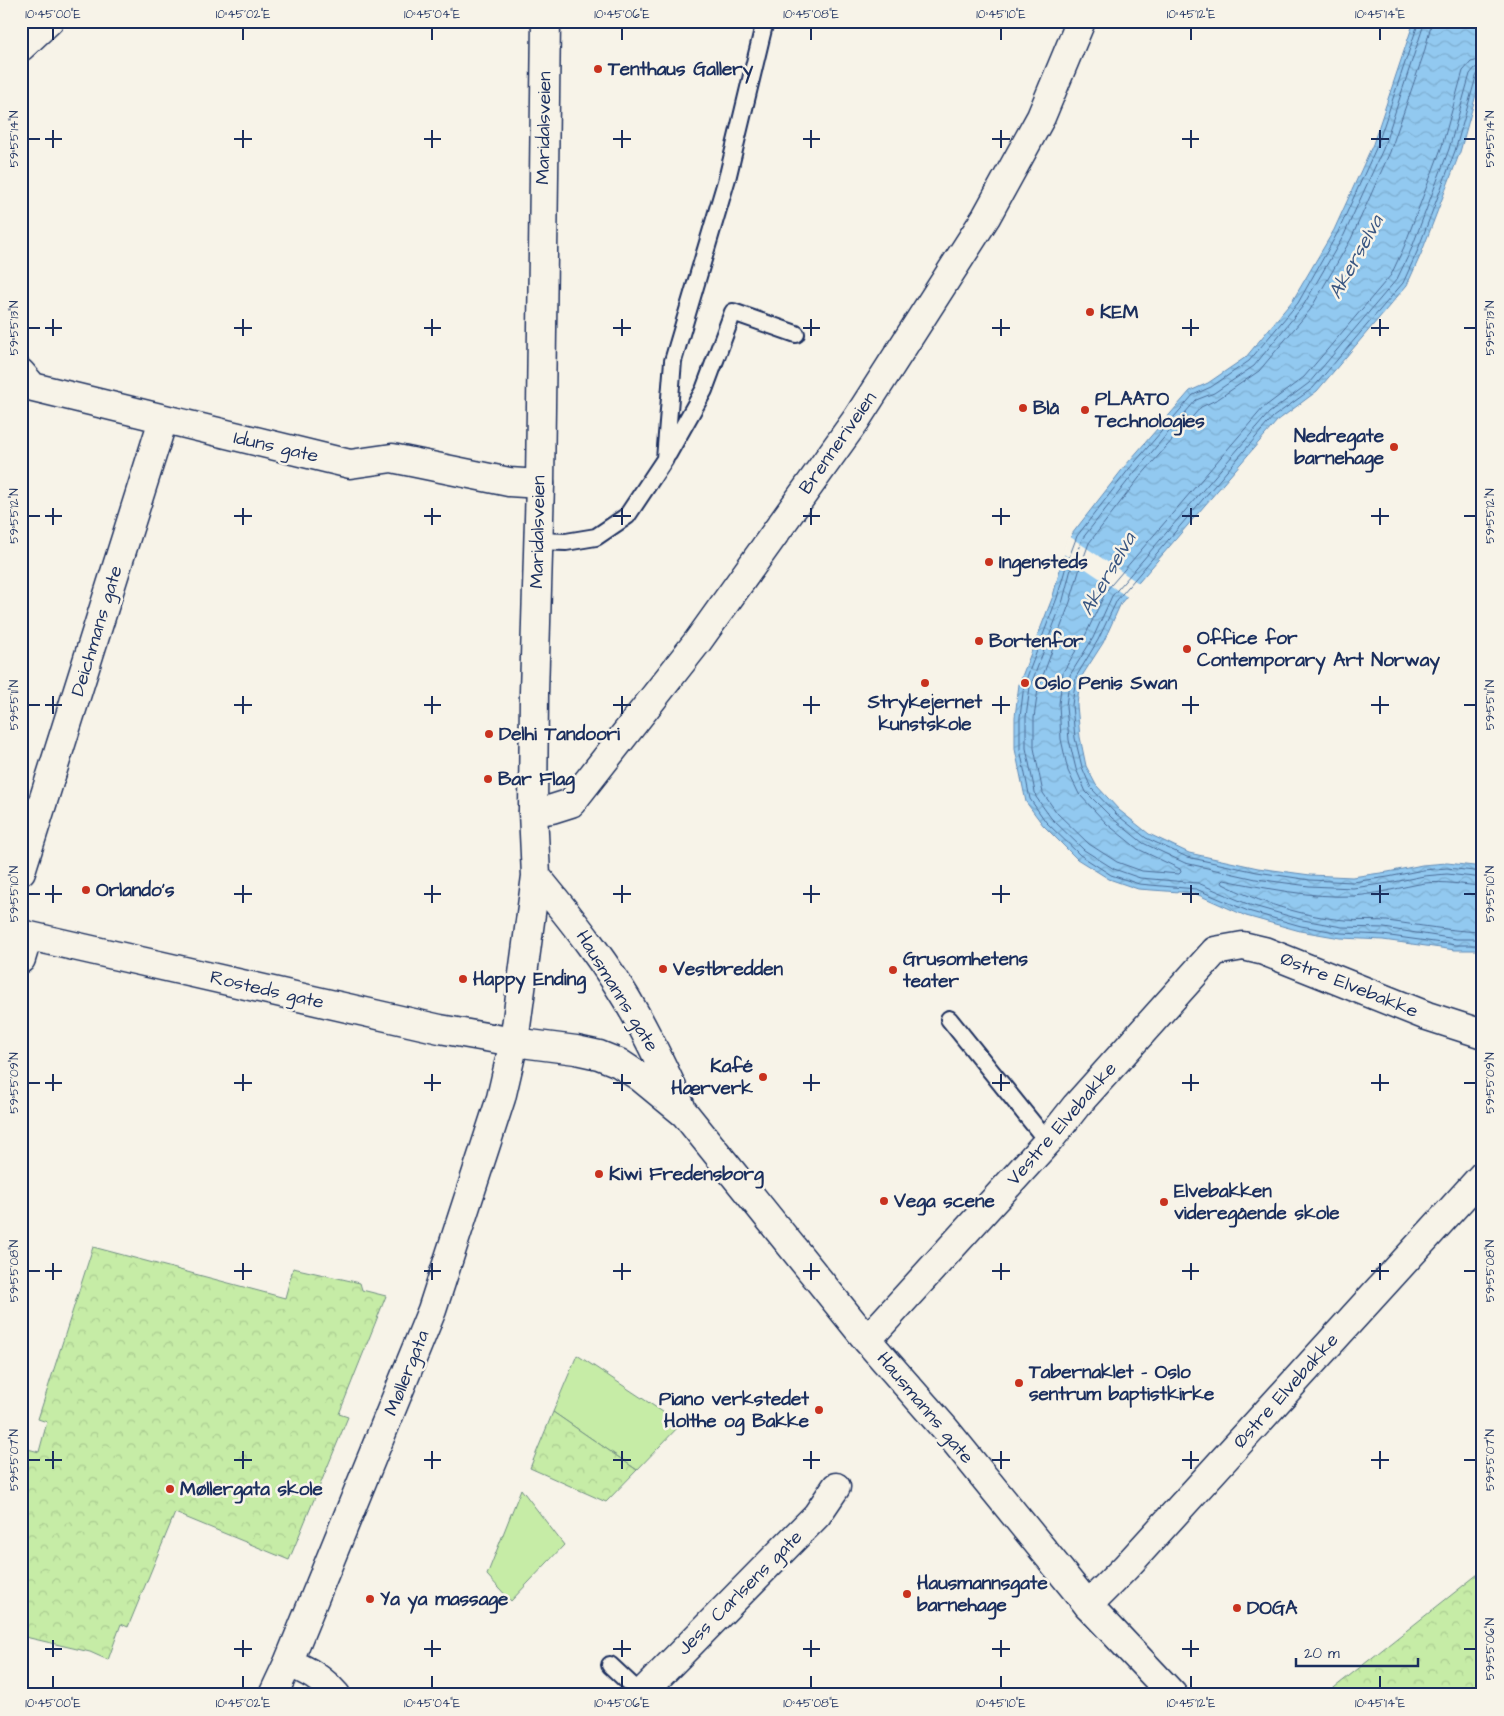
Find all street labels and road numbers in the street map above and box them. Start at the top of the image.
street label: Maridalsveien [530,71,558,185]
street label: Brenneriveien [793,386,883,500]
street label: Iduns gate [231,424,321,471]
street label: Maridalsveien [524,475,552,589]
street label: Deichmans gate [64,562,131,700]
street label: Hausmanns gate [568,925,665,1057]
street label: Østre Elvebakke [1276,945,1422,1025]
street label: Rosteds gate [207,964,327,1017]
street label: Vestre Elvebakke [1001,1056,1123,1192]
street label: Møllergata [378,1326,437,1420]
street label: Østre Elvebakke [1227,1327,1345,1455]
street label: Hausmanns gate [869,1346,980,1470]
street label: Jess Carlsens gate [671,1524,809,1662]

